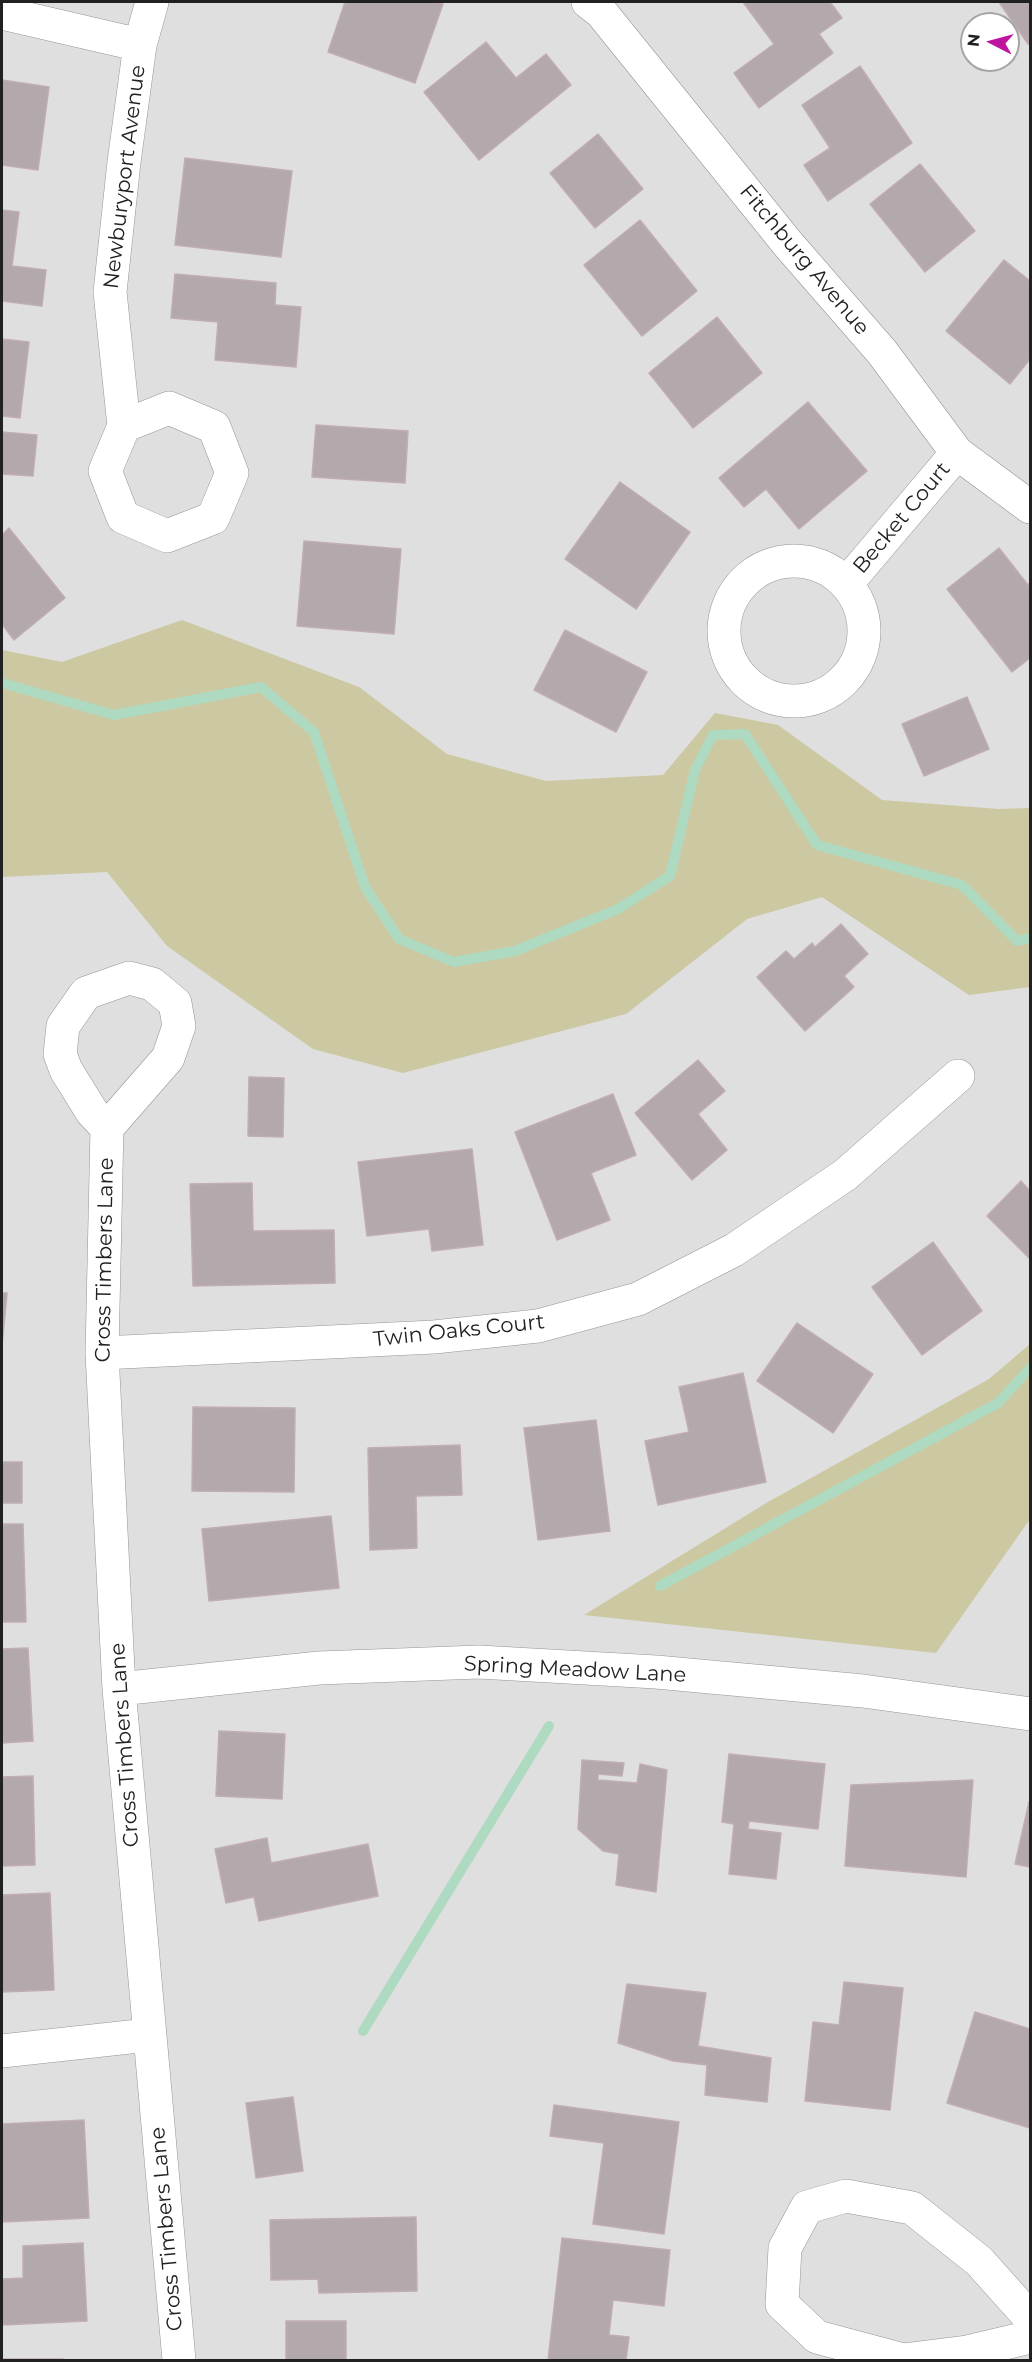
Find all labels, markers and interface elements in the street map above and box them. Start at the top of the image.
north arrow [960,12,1020,72]
text: N [963,33,984,48]
street label: Newburyport Avenue [99,64,151,290]
street label: Fitchburg Avenue [734,180,874,340]
street label: Becket Court [848,457,956,579]
street label: Cross Timbers Lane [91,1157,119,1363]
street label: Twin Oaks Court [372,1309,546,1353]
street label: Cross Timbers Lane [105,1642,145,1848]
street label: Spring Meadow Lane [463,1652,687,1688]
street label: Cross Timbers Lane [146,2126,188,2332]

